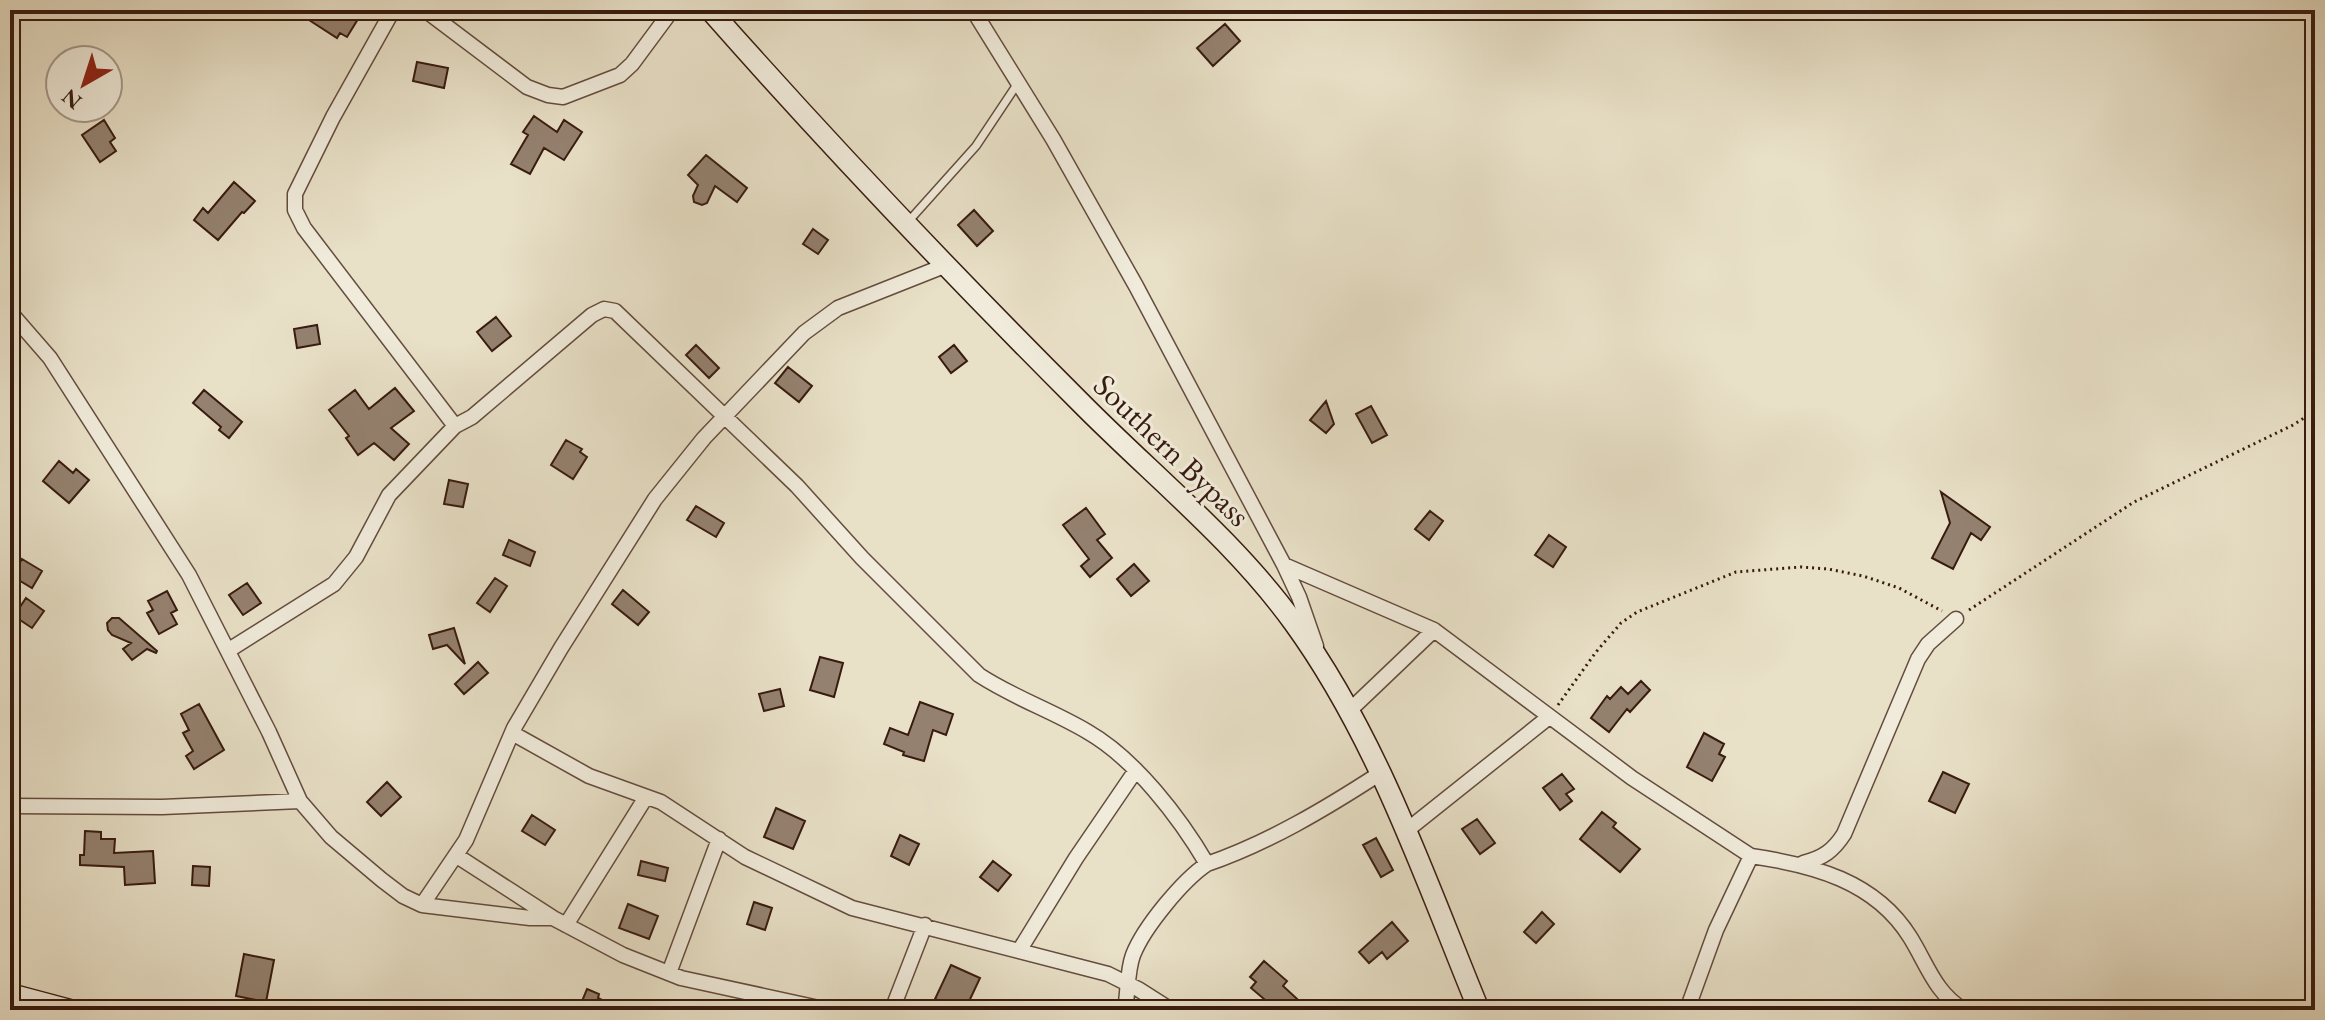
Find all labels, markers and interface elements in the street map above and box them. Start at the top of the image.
north arrow [44,44,124,124]
text: N [56,82,88,116]
street label: Southern Bypass [1084,364,1260,536]

